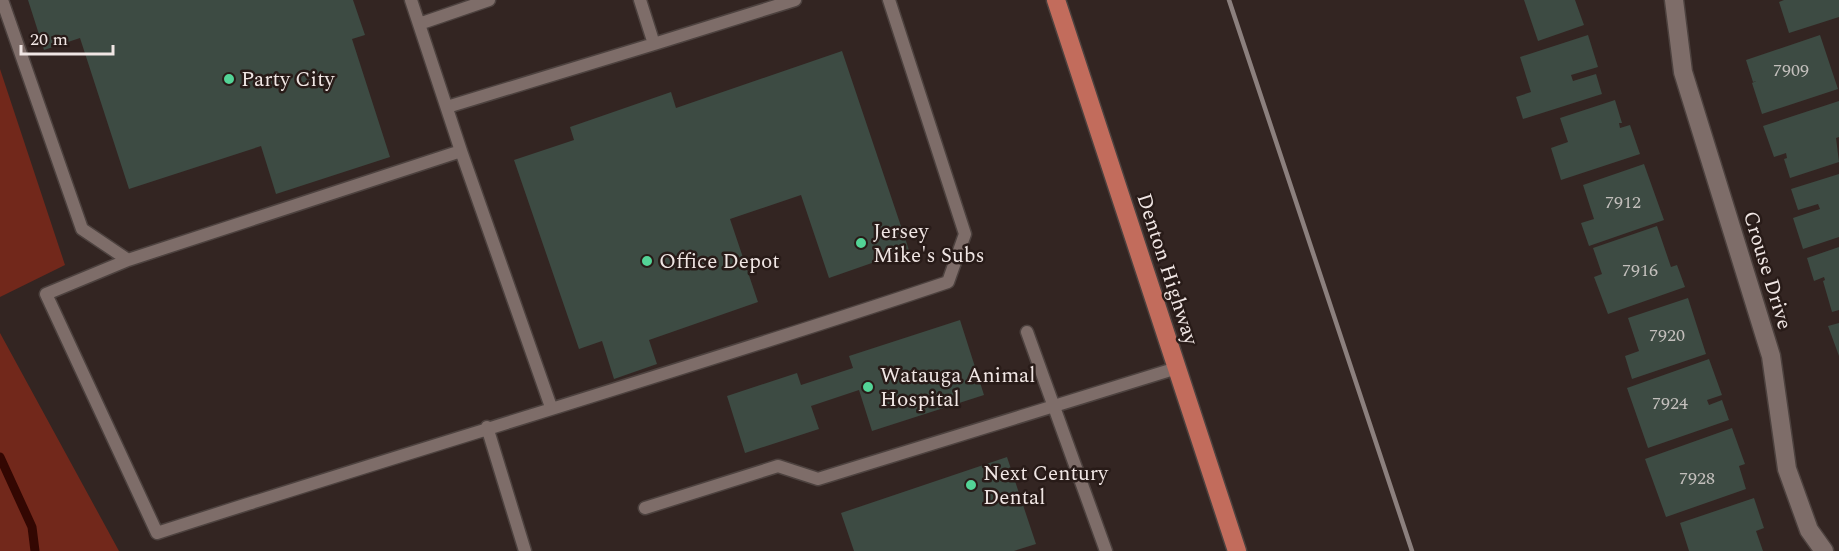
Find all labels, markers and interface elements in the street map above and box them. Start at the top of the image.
scale bar [21,18,112,56]
text: 20 m [30,26,68,53]
house number: 7909 [1773,57,1809,84]
place label: Party City [241,64,336,96]
marker: Party City [222,72,236,86]
street label: Denton Highway [1127,189,1207,350]
house number: 7912 [1605,189,1641,216]
street label: Crouse Drive [1734,207,1800,334]
place label: Jersey Mike's Subs [873,216,985,272]
marker: Jersey Mike's Subs [854,236,868,250]
place label: Office Depot [659,246,780,278]
marker: Office Depot [640,254,654,268]
house number: 7916 [1622,257,1658,284]
house number: 7920 [1649,322,1685,349]
place label: Watauga Animal Hospital [880,360,1035,416]
marker: Watauga Animal Hospital [861,380,875,394]
house number: 7924 [1652,390,1688,417]
place label: Next Century Dental [983,458,1109,514]
house number: 7928 [1679,465,1715,492]
marker: Next Century Dental [964,478,978,492]

